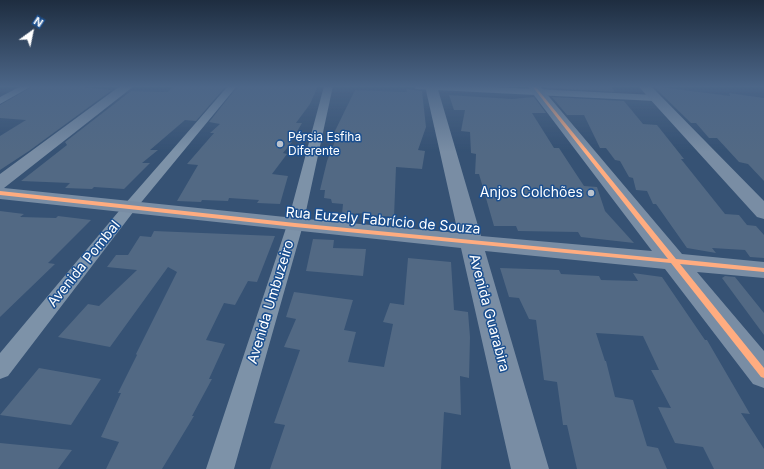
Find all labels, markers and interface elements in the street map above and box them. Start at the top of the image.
north arrow [12,12,52,52]
text: N [31,14,46,30]
place label: Pérsia Esfiha Diferente [288,130,361,158]
marker: Pérsia Esfiha Diferente [275,139,285,149]
place label: Anjos Colchões [480,185,583,201]
marker: Anjos Colchões [586,188,596,198]
street label: Rua Euzely Fabrício de Souza [285,204,481,238]
street label: Avenida Pombal [44,218,124,310]
street label: Avenida Umbuzeiro [244,238,298,366]
street label: Avenida Guarabira [465,252,513,374]

